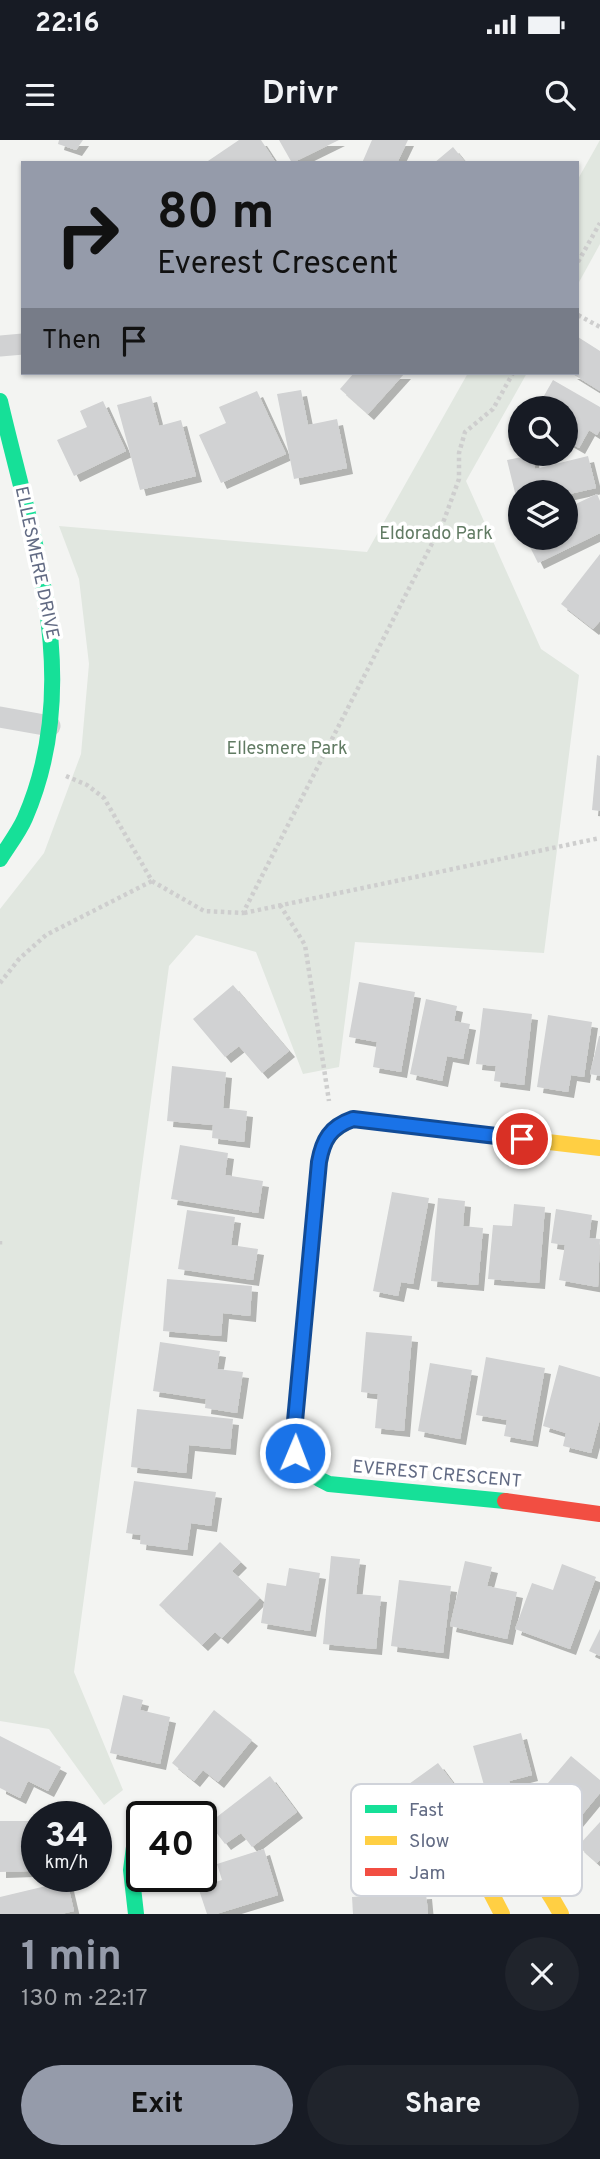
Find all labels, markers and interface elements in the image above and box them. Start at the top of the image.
text: 22:16 [35,8,100,41]
text: Drivr [262,75,338,115]
icon: menu [21,76,59,114]
icon: search [541,76,579,114]
text: 80 m [157,184,274,246]
icon: right [42,189,133,280]
text: Everest Crescent [157,245,398,285]
icon: arrive [115,322,153,360]
text: Then [42,325,101,358]
map controls [508,396,578,550]
button: search [508,396,578,466]
button: layers [508,480,578,550]
street label: ELLESMERE DRIVE [9,485,63,641]
park label: Eldorado Park [379,523,493,546]
park label: Ellesmere Park [226,738,348,761]
pin [492,1109,552,1169]
icon: arrive [503,1120,541,1158]
position arrow [258,1416,332,1490]
street label: EVEREST CRESCENT [351,1456,523,1494]
legend [351,1784,582,1896]
text: Fast [409,1799,444,1823]
speed limit sign: 40 [126,1801,217,1892]
text: 34 [45,1815,88,1859]
text: Slow [409,1830,449,1854]
text: km/h [45,1852,88,1875]
text: Jam [409,1862,446,1886]
text: 1 min [21,1932,122,1985]
button: close [505,1937,579,2011]
text: 130 m · 22:17 [21,1985,147,2014]
button: Exit [21,2065,293,2145]
button: Share [307,2065,579,2145]

